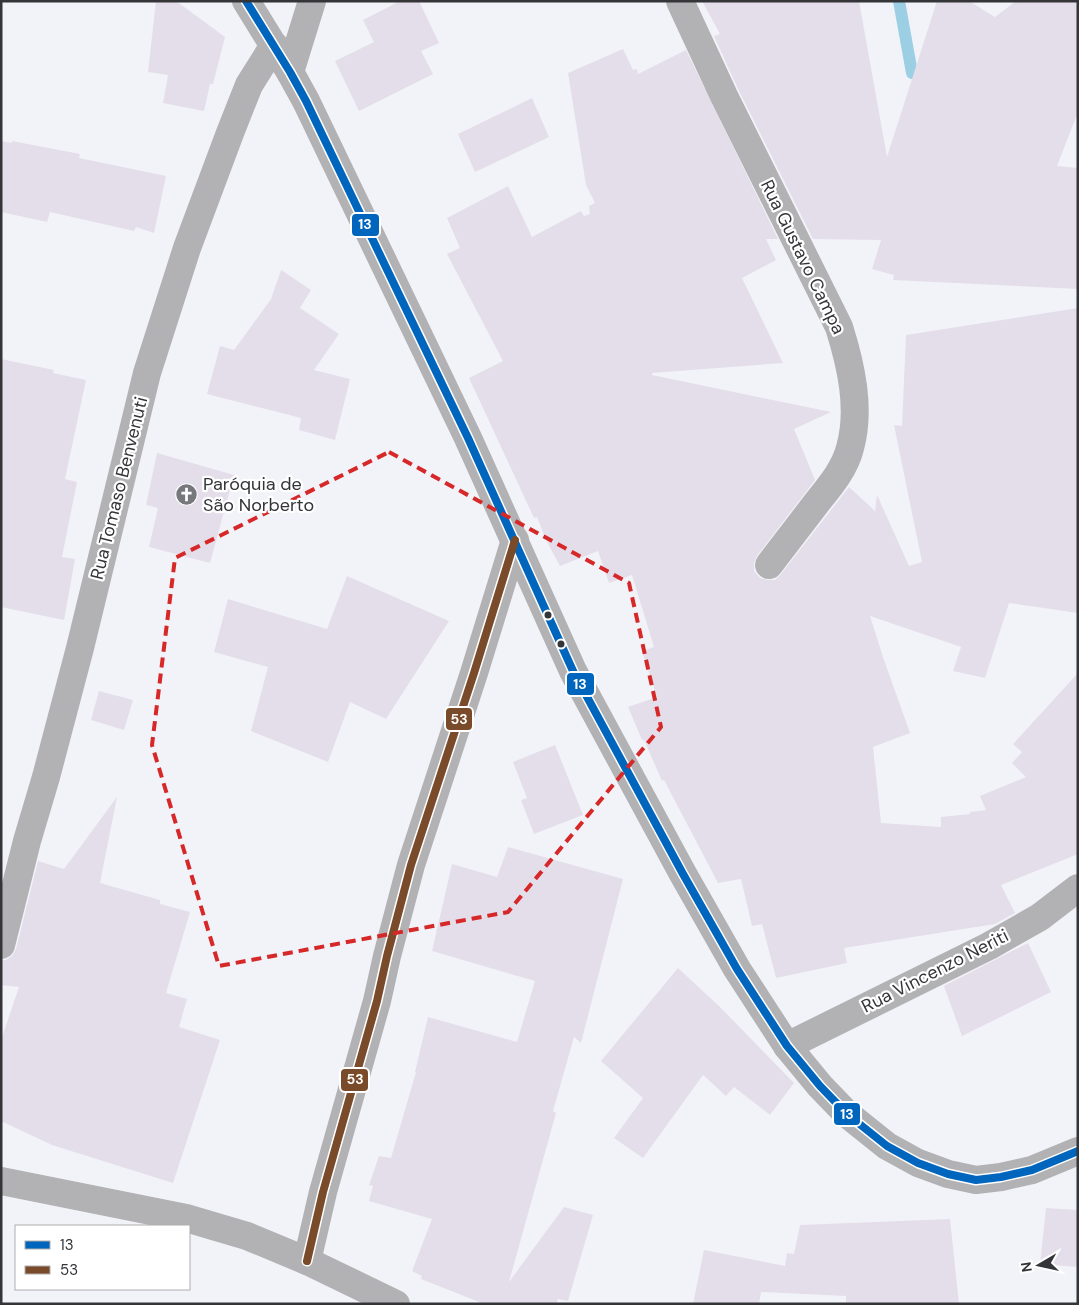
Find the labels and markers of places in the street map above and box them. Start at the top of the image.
place label: Paróquia de São Norberto [203,472,314,517]
church icon: Paróquia de São Norberto [175,482,199,506]
unlabelled marker [543,610,553,620]
unlabelled marker [556,639,566,649]

